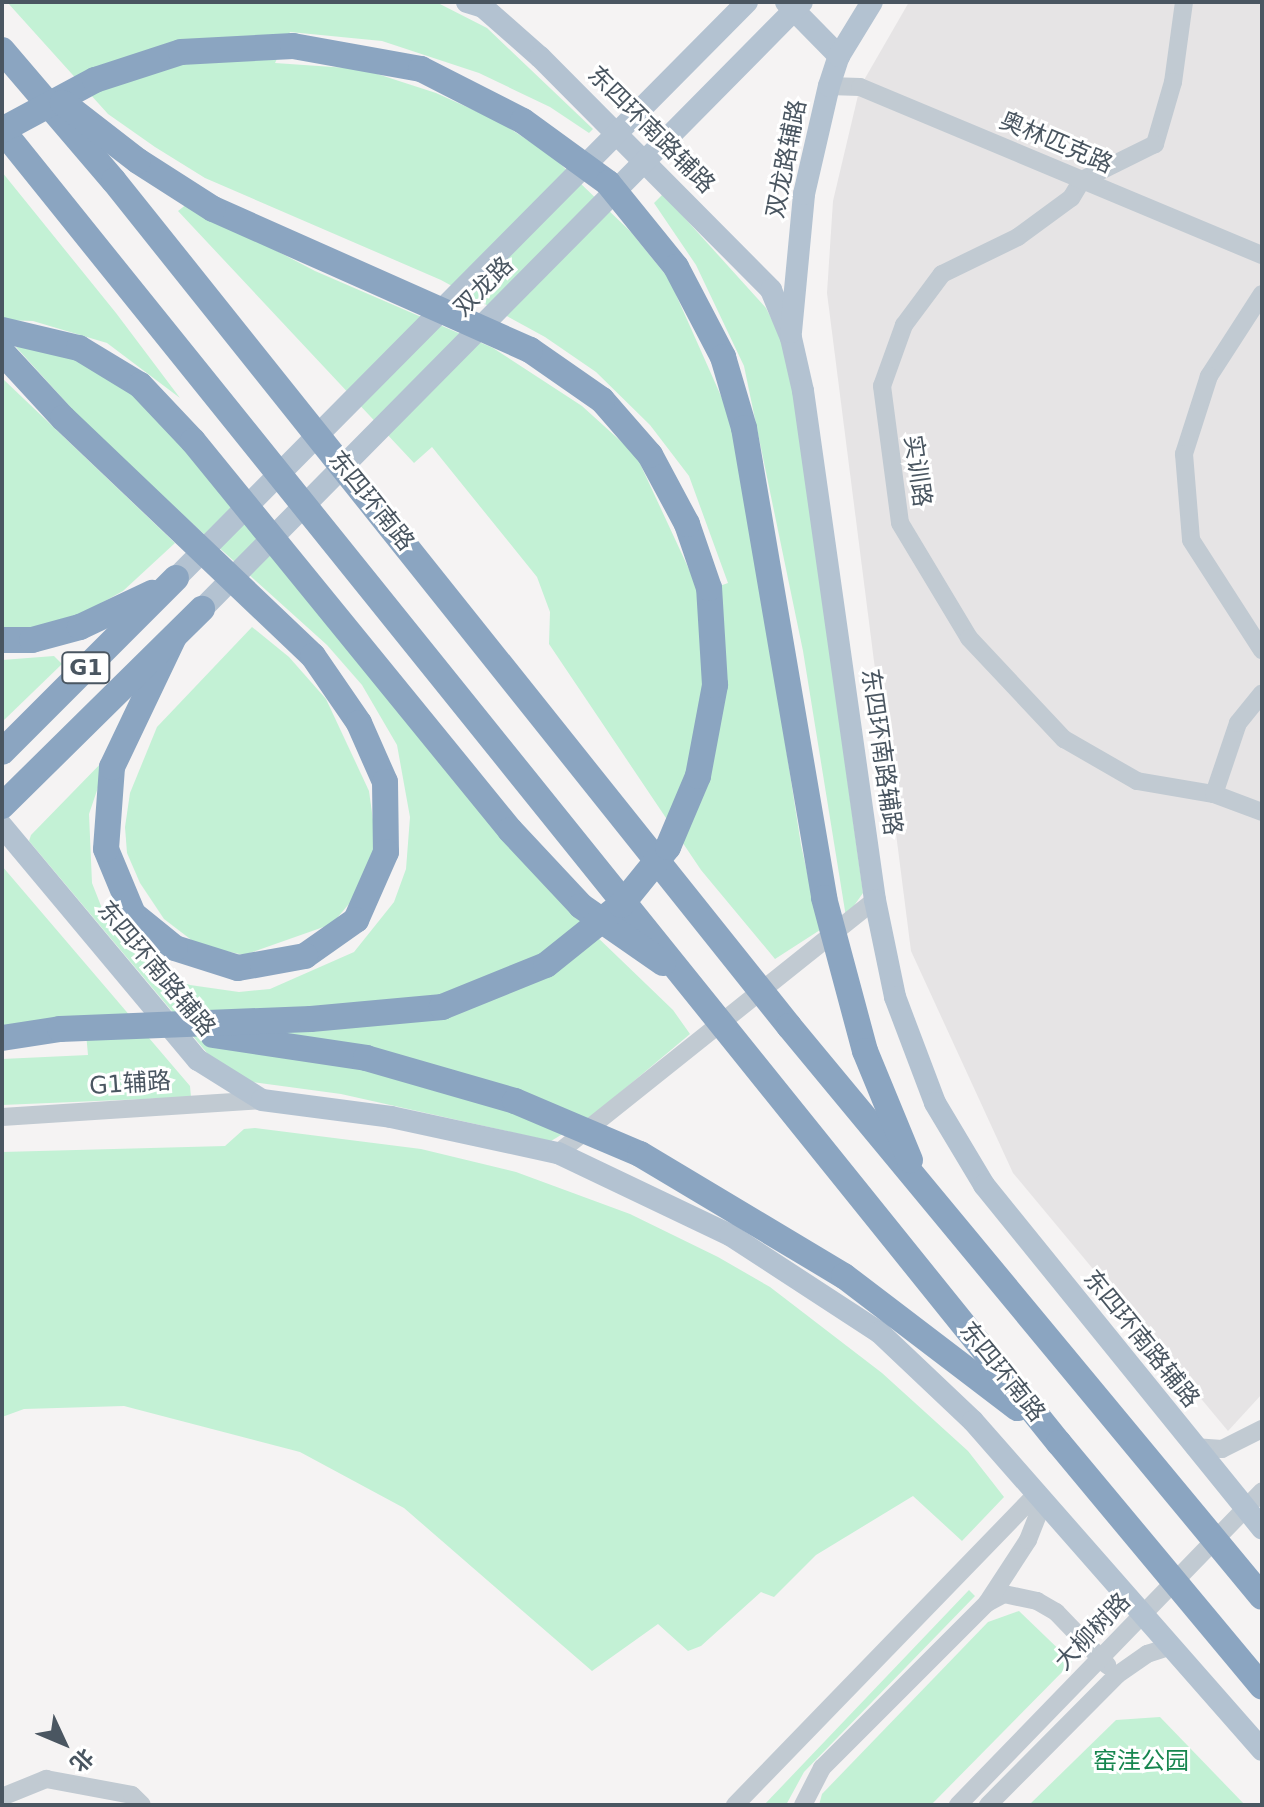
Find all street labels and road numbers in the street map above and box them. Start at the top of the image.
street label: 东四环南路辅路 [581,60,721,200]
street label: 双龙路辅路 [761,97,813,221]
street label: 奥林匹克路 [995,106,1117,180]
street label: 双龙路 [448,251,520,323]
street label: 实训路 [898,433,936,509]
street label: 东四环南路 [322,445,420,557]
road number: G1 [60,650,112,686]
street label: 东四环南路辅路 [855,667,907,837]
street label: 东四环南路辅路 [91,895,221,1043]
street label: G1辅路 [88,1067,172,1101]
street label: 东四环南路辅路 [1077,1265,1205,1413]
street label: 东四环南路 [953,1316,1051,1428]
street label: 大柳树路 [1049,1587,1137,1677]

